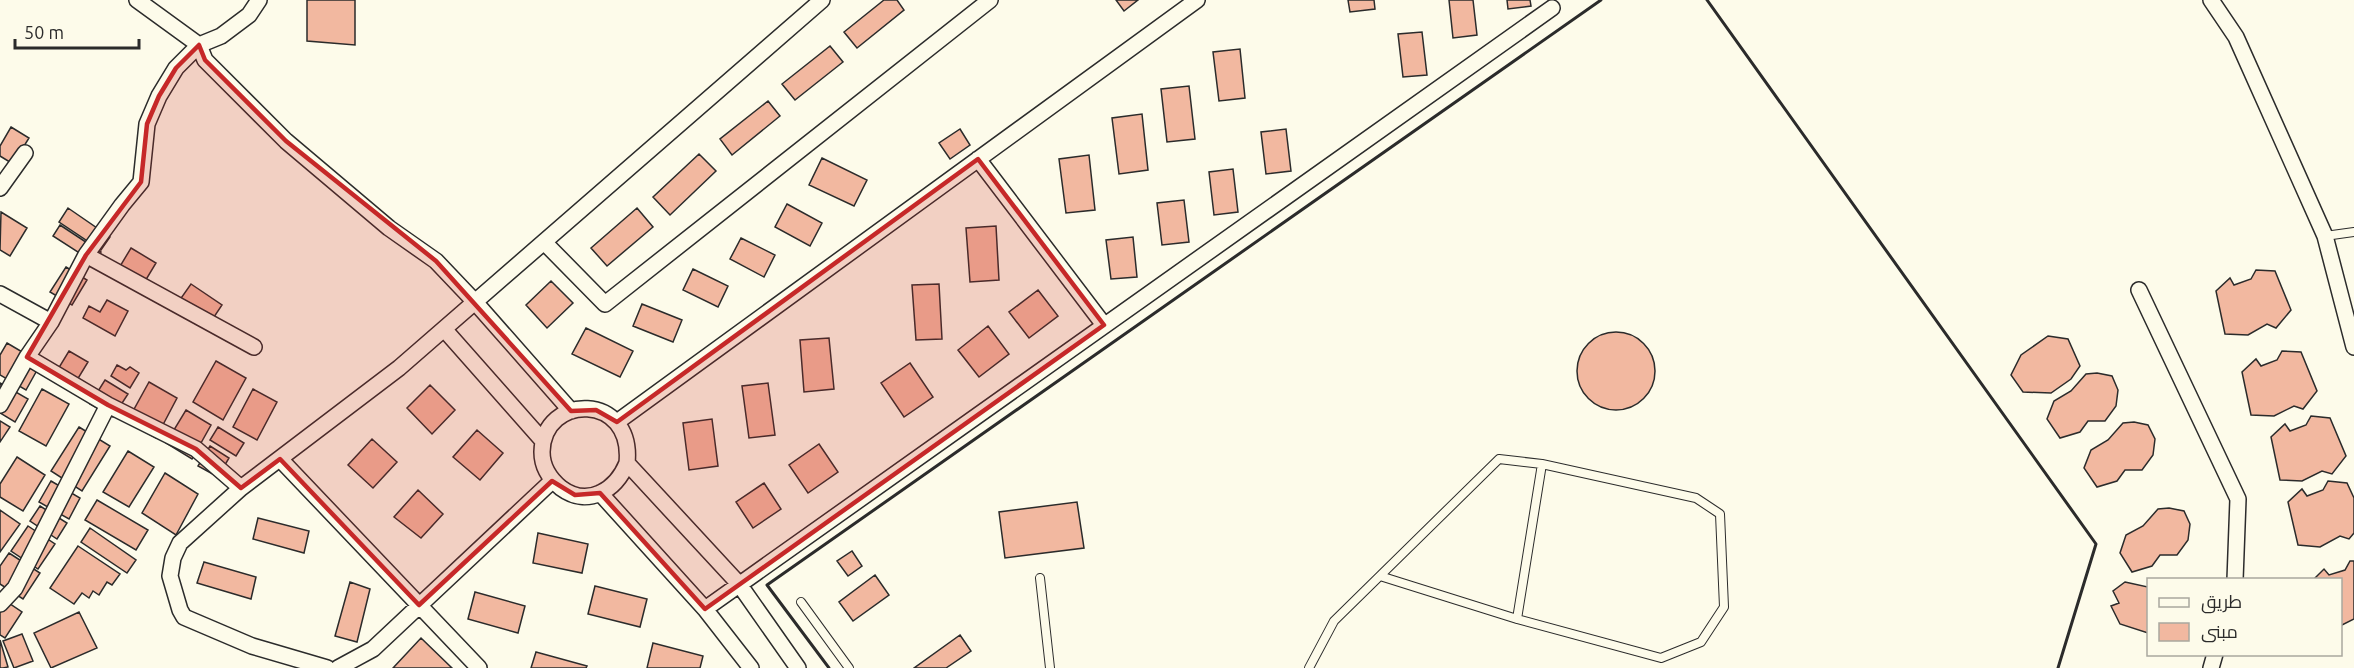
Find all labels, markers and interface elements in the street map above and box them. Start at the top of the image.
scale bar [15,12,140,50]
text: 50 m [24,22,64,42]
legend [2147,578,2342,656]
text: طريق [2201,591,2242,614]
text: مبنى [2201,621,2238,643]

